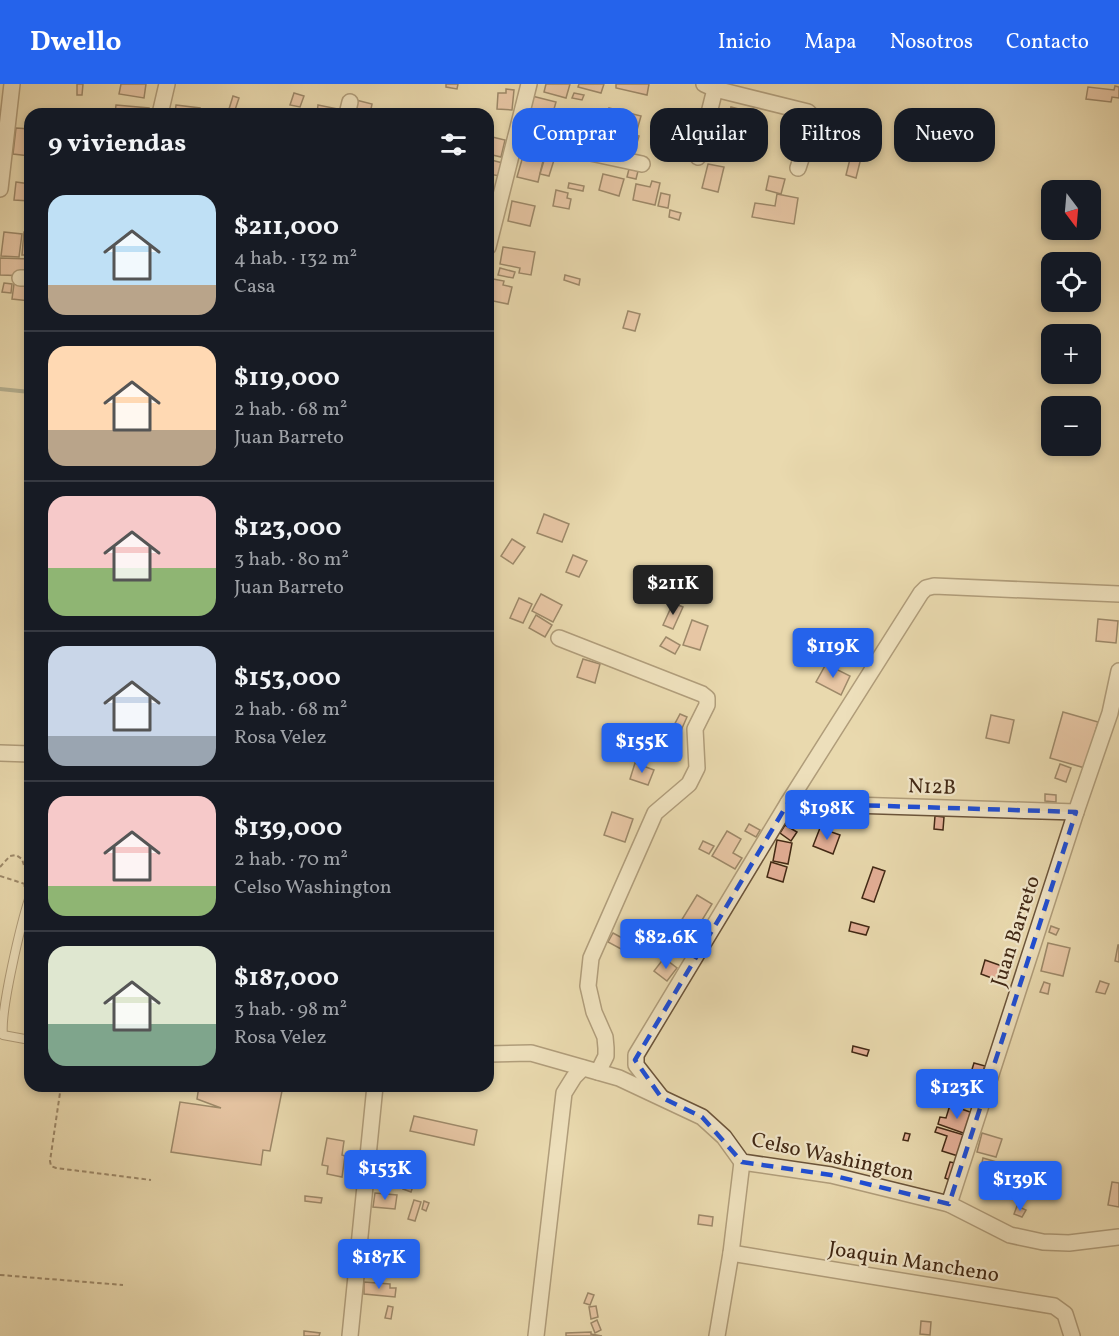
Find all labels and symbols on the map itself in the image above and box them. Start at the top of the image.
north arrow [1041,180,1101,240]
pin: $211K [631,565,715,616]
pin: $119K [791,628,875,679]
pin: $155K [600,723,684,774]
street label: N12B [907,772,956,803]
pin: $198K [785,790,869,841]
street label: Juan Barreto [985,872,1048,991]
pin: $82.6K [617,919,715,970]
pin: $123K [915,1069,999,1120]
street label: Celso Washington [749,1126,917,1189]
pin: $153K [343,1150,427,1201]
pin: $139K [978,1161,1062,1212]
street label: Joaquin Mancheno [826,1235,1001,1290]
pin: $187K [337,1239,421,1290]

